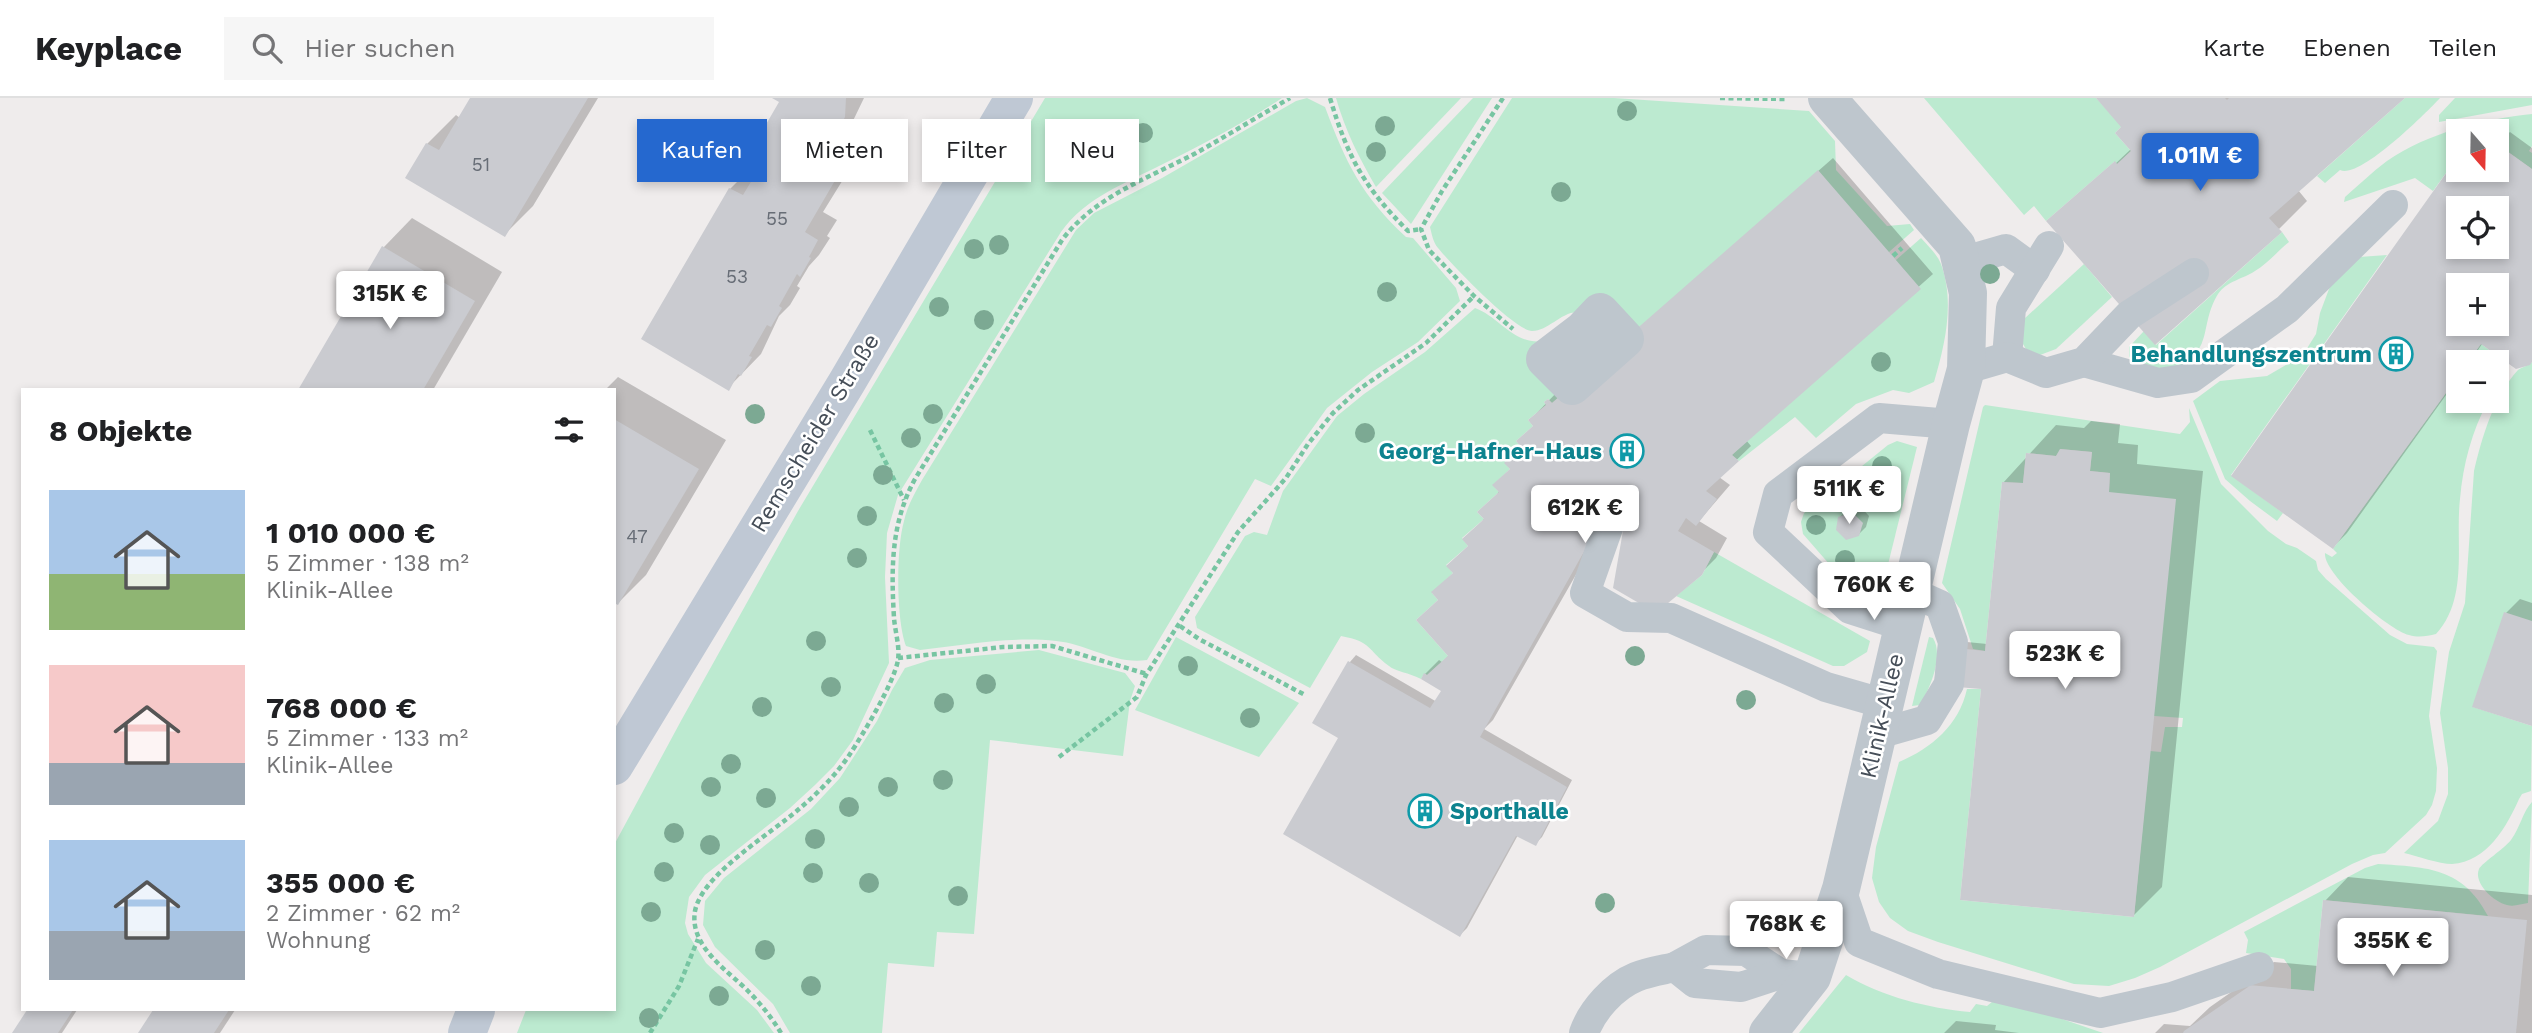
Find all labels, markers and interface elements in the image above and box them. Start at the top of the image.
search box [224,17,714,80]
text: Keyplace [35,29,182,68]
icon: search [248,29,286,67]
text: Hier suchen [304,33,456,63]
text: Karte [2203,34,2265,62]
text: Ebenen [2303,34,2391,62]
text: Teilen [2429,34,2497,62]
chip: Kaufen [637,119,767,182]
chip: Mieten [781,119,908,182]
chip: Filter [922,119,1031,182]
chip: Neu [1045,119,1139,182]
north arrow [2446,119,2510,182]
map controls [2446,119,2509,413]
pin: 1.01M € [2135,134,2265,193]
text: 1.01M € [2158,142,2242,169]
house number: 51 [472,153,490,176]
button: locate [2446,196,2509,259]
house number: 55 [766,207,788,230]
house number: 53 [726,265,748,288]
pin: 315K € [333,272,447,331]
button: + [2446,273,2509,336]
text: 315K € [352,280,428,307]
street label: Remscheider Straße [745,329,885,537]
building icon: Behandlungszentrum [2377,335,2415,373]
place label: Behandlungszentrum [2130,341,2372,368]
button: − [2446,350,2509,413]
icon: filters [550,411,588,449]
text: 8 Objekte [49,413,193,448]
building icon: Georg-Hafner-Haus [1608,432,1646,470]
place label: Georg-Hafner-Haus [1379,438,1602,465]
pin: 511K € [1792,466,1906,526]
text: 511K € [1813,475,1885,502]
pin: 612K € [1528,486,1642,545]
text: 612K € [1547,494,1623,521]
text: 1 010 000 € [266,515,435,550]
icon: home [105,518,189,602]
house number: 47 [626,525,648,548]
text: 5 Zimmer · 138 m² [266,550,469,577]
pin: 760K € [1817,562,1931,622]
text: 760K € [1834,571,1914,598]
text: Klinik-Allee [266,577,393,604]
pin: 523K € [2008,632,2122,691]
text: 523K € [2025,640,2105,667]
street label: Klinik-Allee [1855,651,1909,781]
text: 768 000 € [266,690,417,725]
icon: home [105,693,189,777]
text: 5 Zimmer · 133 m² [266,725,468,752]
text: Klinik-Allee [266,752,393,779]
building icon: Sporthalle [1406,792,1444,830]
place label: Sporthalle [1450,798,1569,825]
text: 355 000 € [266,865,415,900]
icon: home [105,868,189,952]
text: 2 Zimmer · 62 m² [266,900,460,927]
pin: 768K € [1729,902,1843,961]
text: 768K € [1746,910,1826,937]
pin: 355K € [2336,918,2450,978]
text: Wohnung [266,927,370,954]
text: 355K € [2353,927,2433,954]

